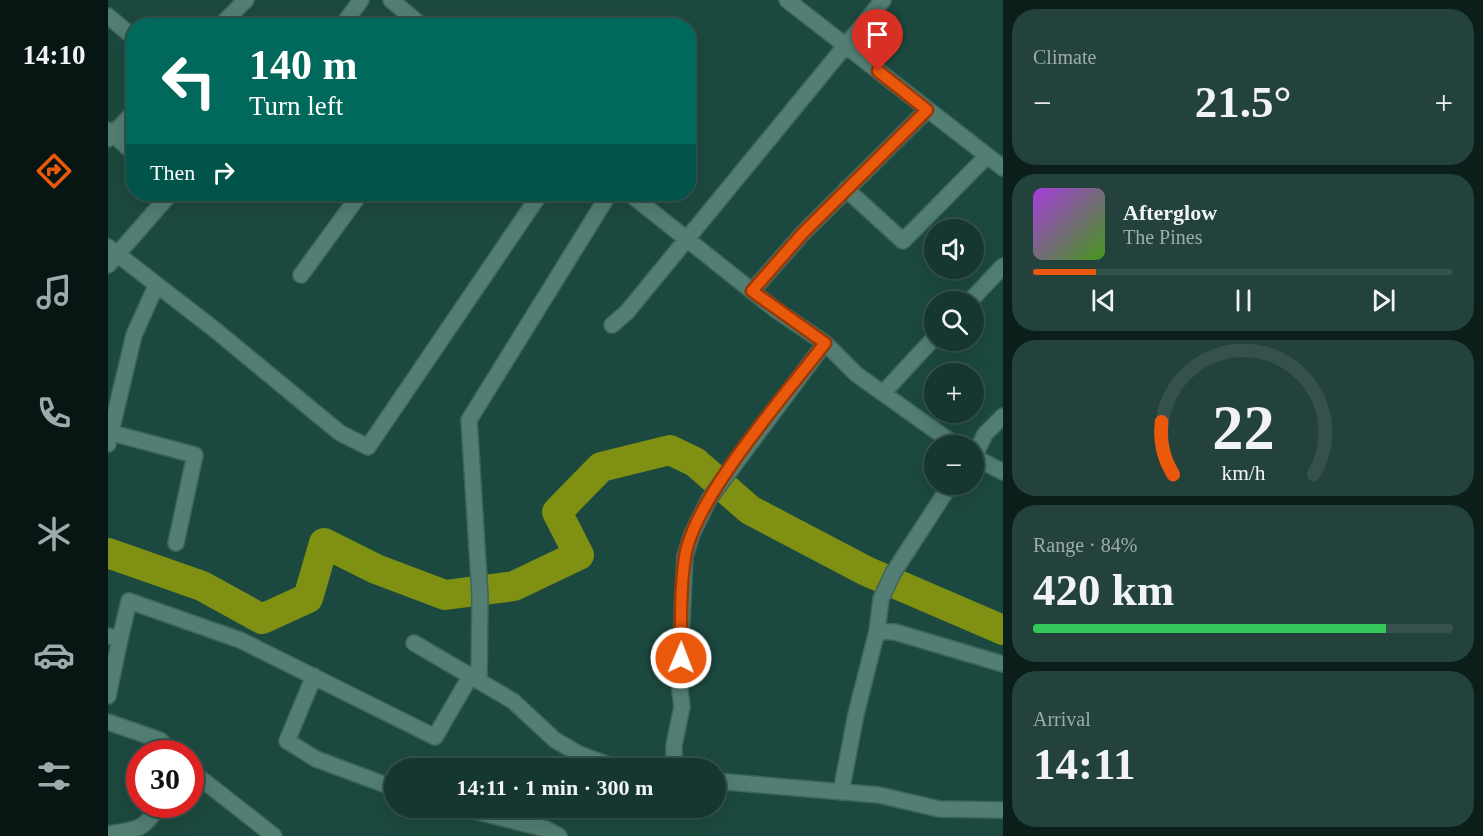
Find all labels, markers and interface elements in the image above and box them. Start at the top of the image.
pin [852,9,903,71]
icon: arrive [861,18,894,51]
text: 14:10 [23,40,86,70]
icon: left [150,42,228,120]
text: 140 m [249,42,358,88]
text: Climate [1033,46,1096,68]
text: 21.5° [1195,77,1291,127]
text: − [1033,85,1052,121]
text: + [1434,85,1453,121]
text: Turn left [249,91,343,121]
icon: directions [33,150,75,192]
icon: right [207,156,240,189]
text: Then [150,160,195,185]
text: Afterglow [1123,200,1217,225]
map controls [924,219,984,495]
button: sound [924,219,984,279]
text: The Pines [1123,226,1202,248]
icon: music [33,271,75,313]
icon: previous [1087,284,1120,317]
icon: pause [1227,284,1260,317]
icon: next [1367,284,1400,317]
button: search [924,291,984,351]
button: + [924,363,984,423]
icon: phone [33,392,75,434]
text: 22 [1212,393,1274,462]
button: − [924,435,984,495]
text: km/h [1221,461,1265,485]
icon: climate [33,513,75,555]
text: Range · 84% [1033,534,1137,556]
text: 420 km [1033,565,1174,615]
position arrow [649,626,713,690]
icon: car [33,634,75,676]
text: Arrival [1033,708,1091,730]
text: 14:11 [1033,739,1136,789]
speed limit sign: 30 [126,740,204,818]
icon: filters [33,755,75,797]
text: 14:11 · 1 min · 300 m [457,775,653,800]

